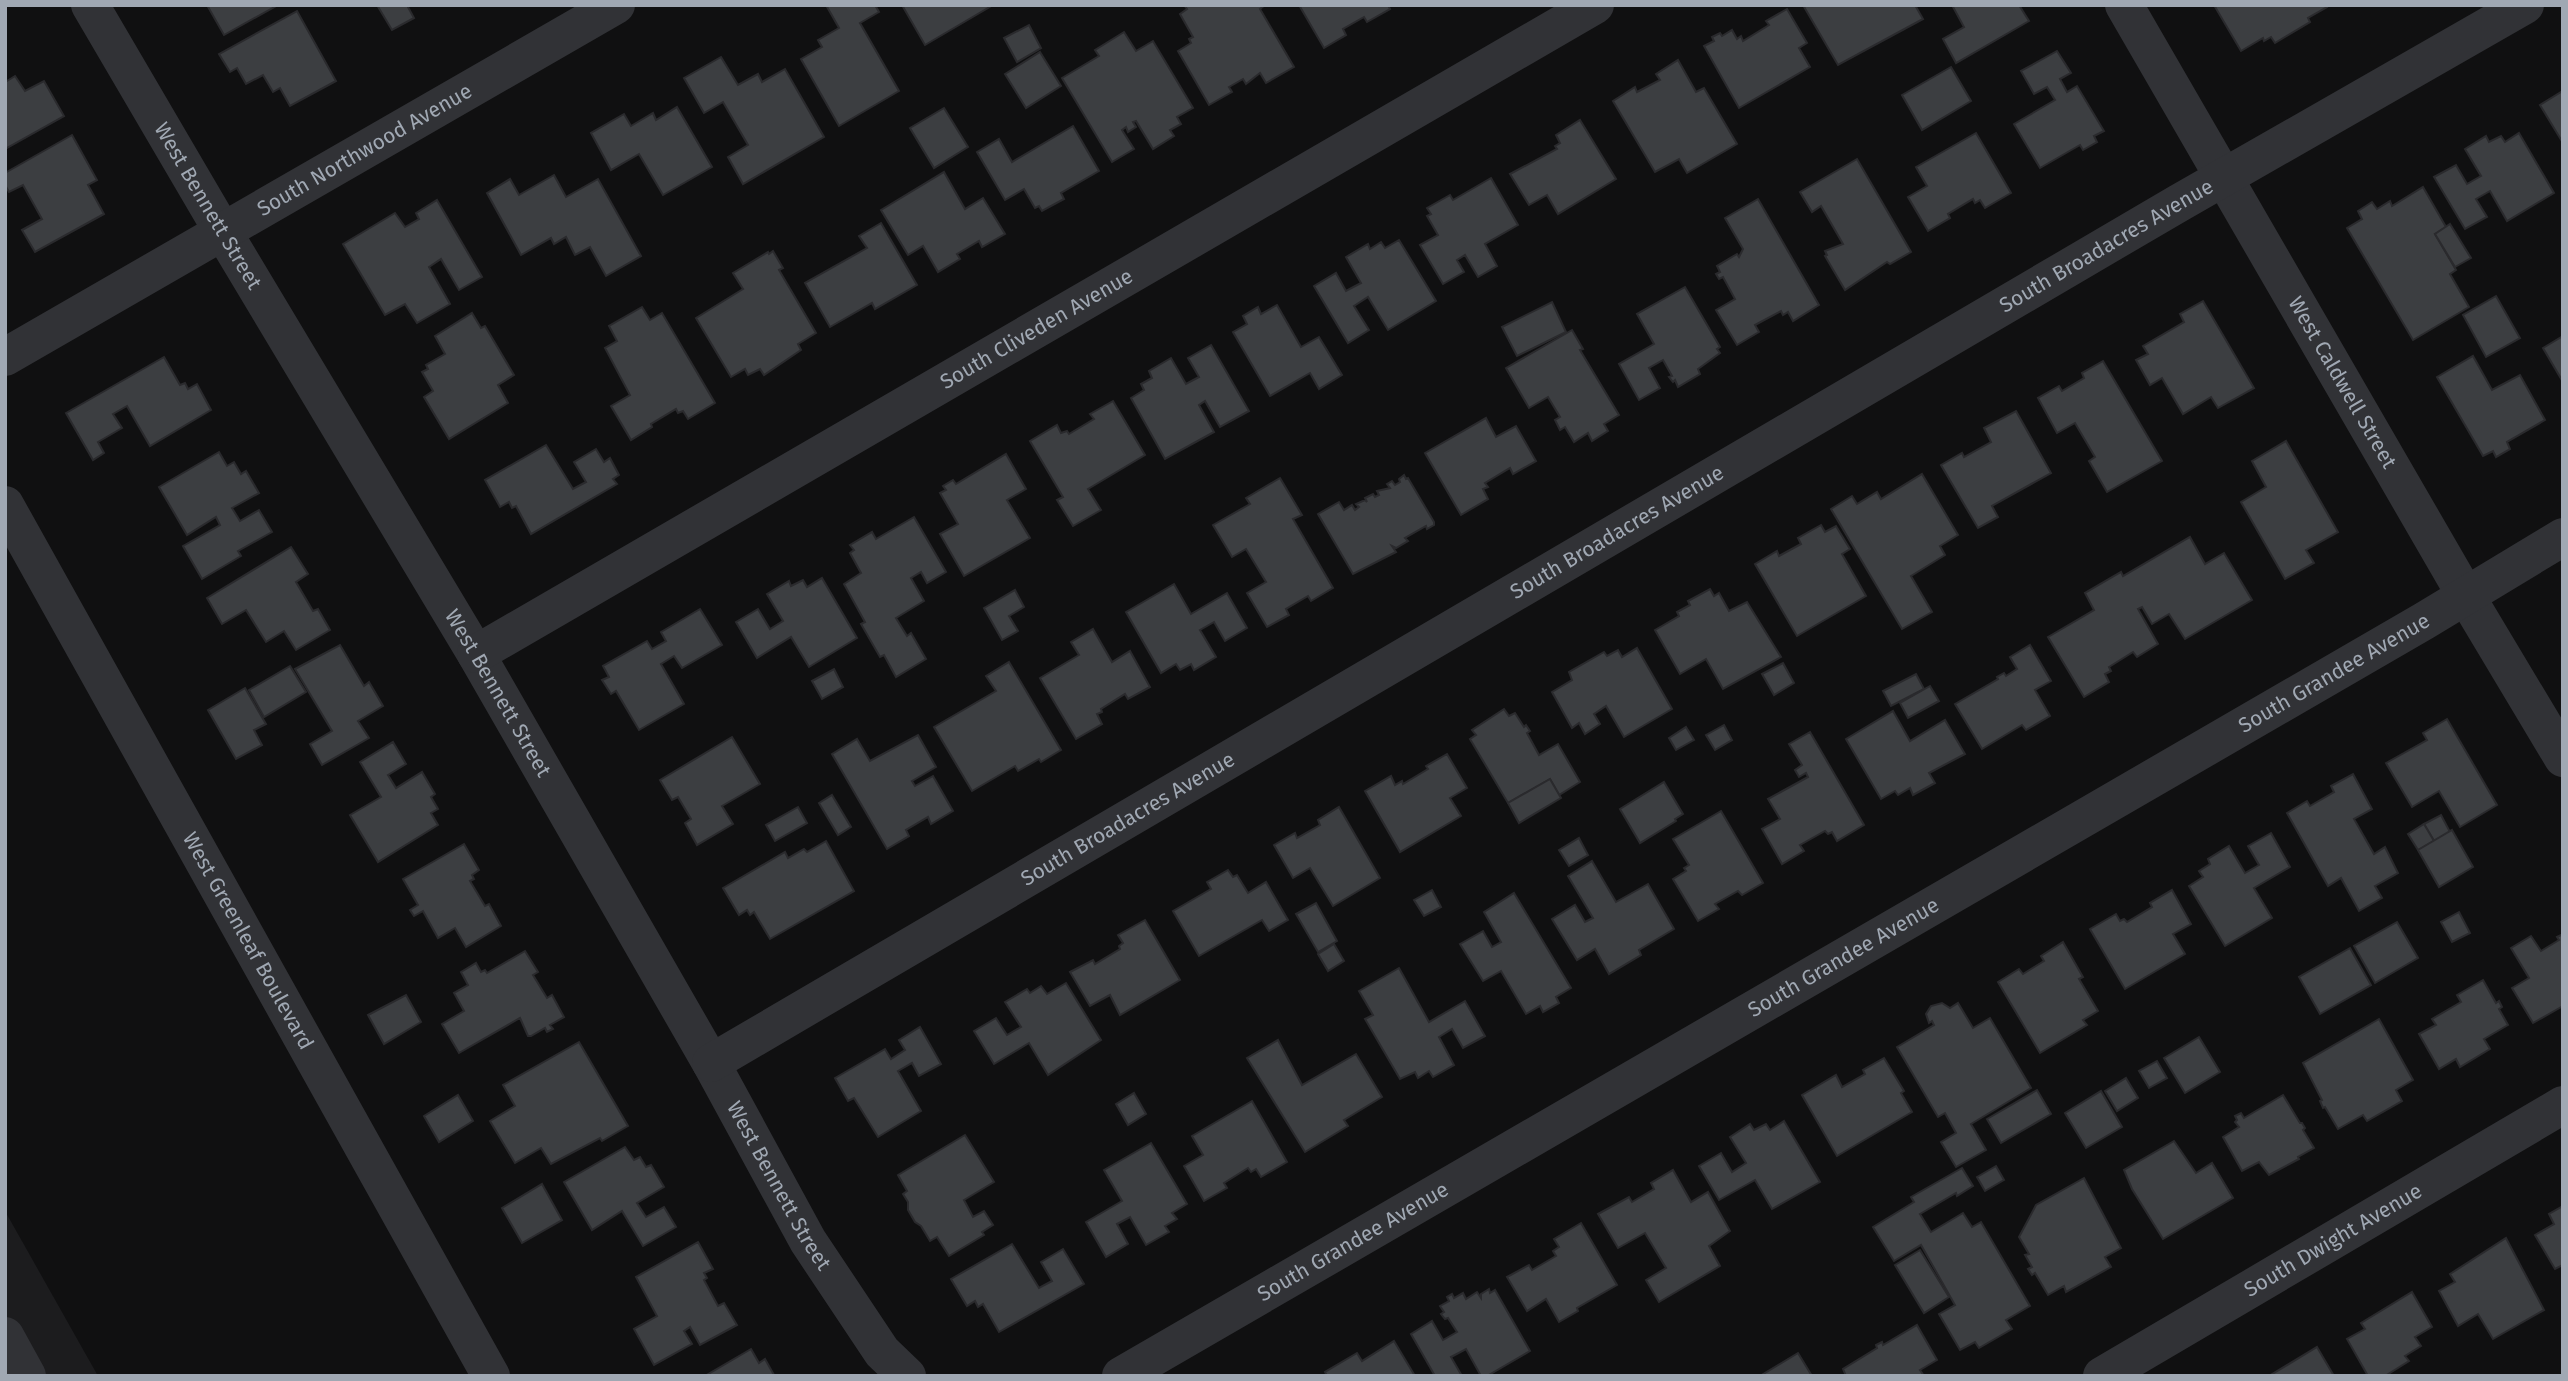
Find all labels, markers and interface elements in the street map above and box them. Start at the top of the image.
street label: South Northwood Avenue [253,78,477,222]
street label: West Bennett Street [149,118,268,295]
street label: South Broadacres Avenue [1995,173,2218,318]
street label: South Cliveden Avenue [936,263,1138,395]
street label: West Caldwell Street [2282,292,2403,473]
street label: South Broadacres Avenue [1505,460,1729,605]
street label: West Bennett Street [439,604,557,782]
street label: South Grandee Avenue [2234,608,2434,739]
street label: South Broadacres Avenue [1016,746,1239,892]
street label: West Greenleaf Boulevard [177,827,319,1054]
street label: South Grandee Avenue [1743,892,1944,1023]
street label: West Bennett Street [721,1097,837,1275]
street label: South Grandee Avenue [1253,1176,1453,1307]
street label: South Dwight Avenue [2239,1178,2427,1303]

